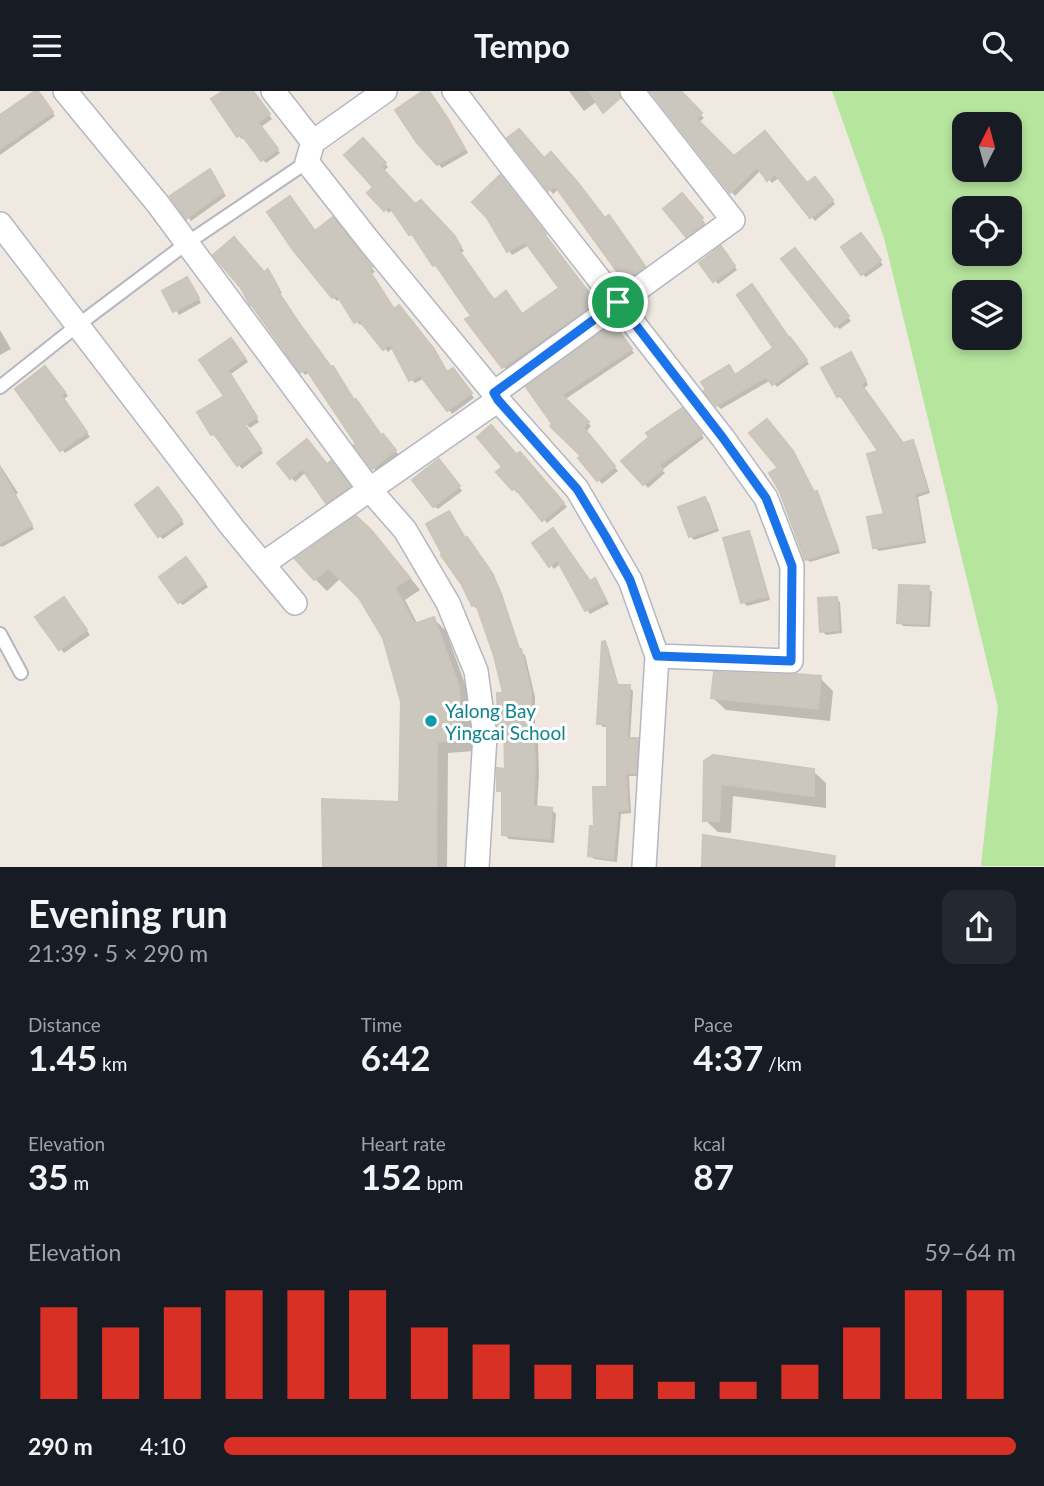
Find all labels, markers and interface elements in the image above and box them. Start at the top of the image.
text: Tempo [474,26,570,65]
icon: menu [28,27,66,65]
icon: search [978,27,1016,65]
north arrow [952,112,1022,182]
map controls [952,112,1022,350]
button: locate [952,196,1022,266]
pin [588,272,648,332]
button: layers [952,280,1022,350]
icon: arrive [599,283,637,321]
place label: Yalong Bay Yingcai School [445,699,566,744]
marker: Yalong Bay Yingcai School [423,713,439,729]
text: Evening run [28,890,228,936]
button: share [942,890,1016,964]
text: 21:39 · 5 × 290 m [28,939,208,967]
text: Distance [28,1013,101,1036]
text: Time [361,1013,402,1036]
text: Pace [693,1013,733,1036]
text: 1.45 [28,1036,97,1078]
text: 6:42 [361,1036,431,1078]
text: 4:37 [693,1036,763,1078]
text: km [97,1052,127,1075]
text: /km [763,1052,802,1075]
text: Elevation [28,1132,105,1155]
text: Heart rate [361,1132,446,1155]
text: kcal [693,1132,725,1155]
text: 35 [28,1155,69,1197]
text: 152 [361,1155,422,1197]
text: 87 [693,1155,734,1197]
text: m [69,1171,89,1194]
text: bpm [422,1171,463,1194]
text: Elevation [28,1238,121,1266]
text: 59–64 m [924,1238,1016,1266]
text: 290 m [28,1432,93,1460]
text: 4:10 [140,1432,186,1460]

